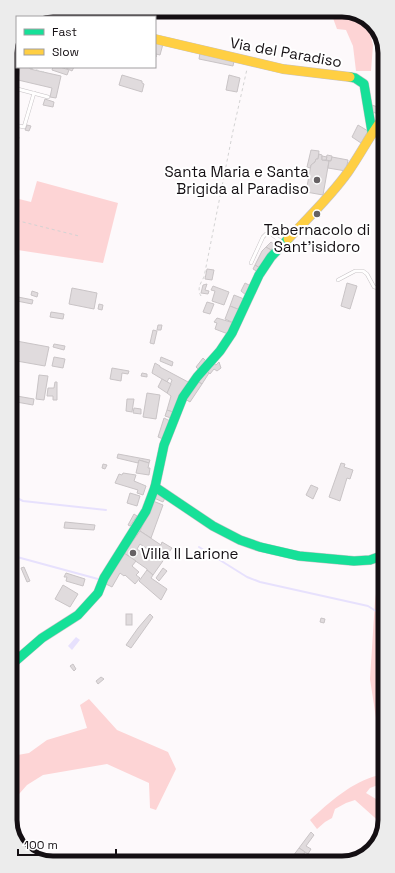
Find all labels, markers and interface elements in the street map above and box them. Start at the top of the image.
legend [16,16,156,68]
text: Fast [52,24,77,40]
street label: Via del Paradiso [229,33,343,71]
text: Slow [52,44,79,60]
place label: Santa Maria e Santa Brigida al Paradiso [164,162,309,198]
marker: Santa Maria e Santa Brigida al Paradiso [312,175,322,185]
marker: Tabernacolo di Sant'isidoro [312,209,322,219]
place label: Tabernacolo di Sant'isidoro [264,220,370,256]
place label: Villa Il Larione [141,544,239,563]
marker: Villa Il Larione [128,548,138,558]
scale bar [18,831,116,857]
text: 100 m [24,837,58,853]

